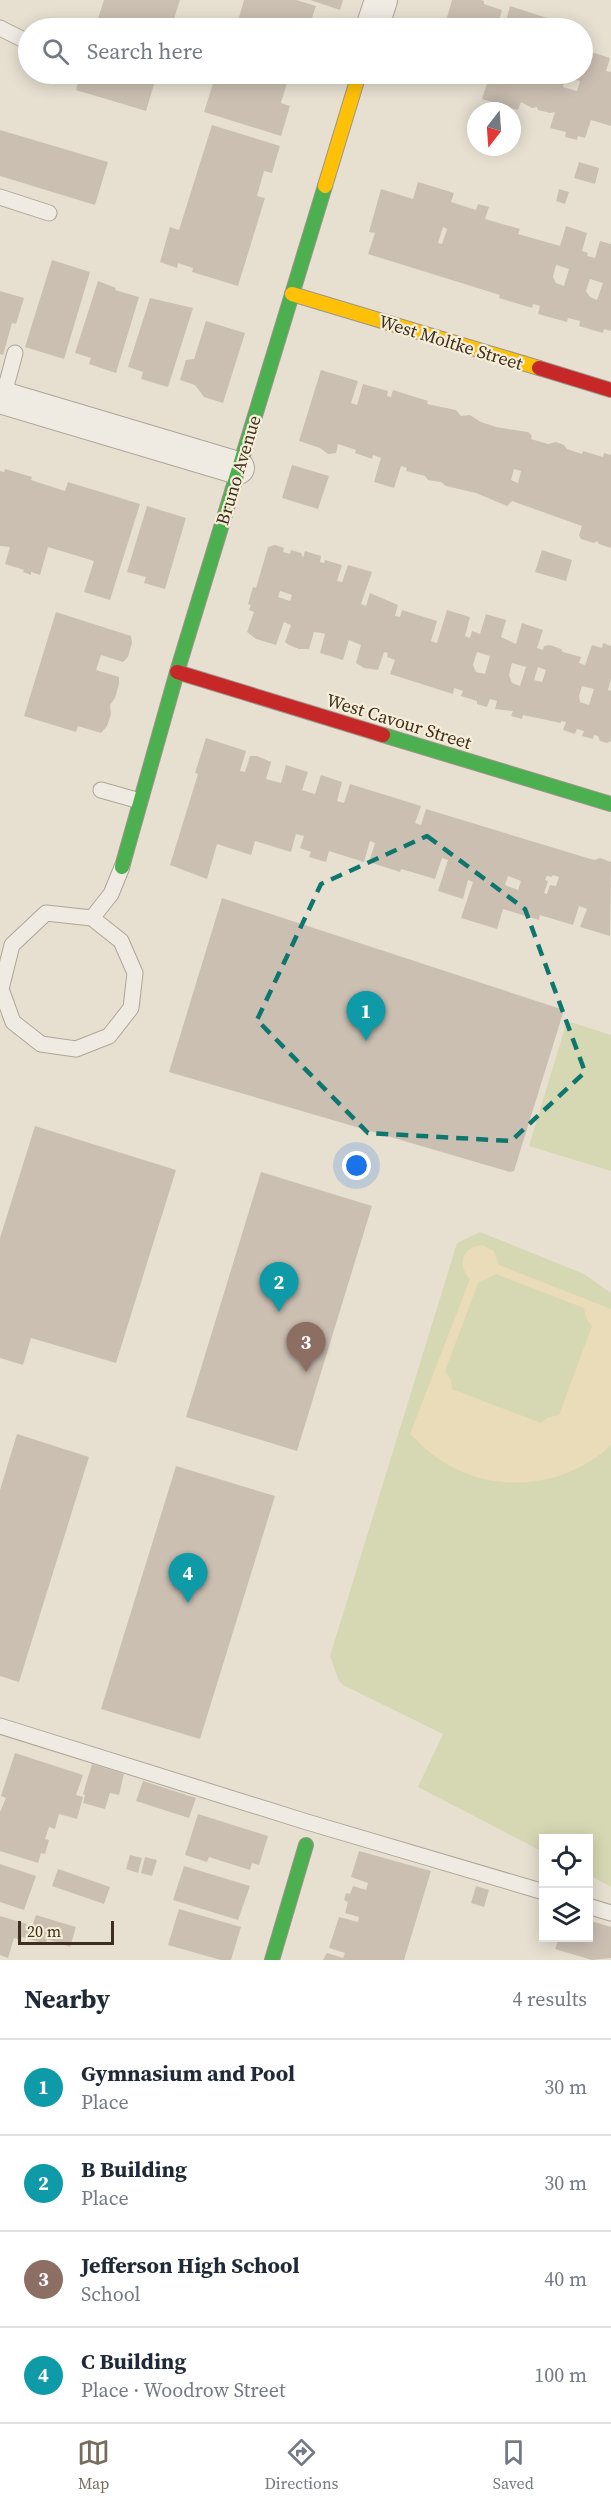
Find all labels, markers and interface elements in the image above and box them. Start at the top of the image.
search box [18,18,593,84]
icon: search [39,35,72,68]
text: Search here [87,36,203,66]
north arrow [467,102,521,156]
street label: West Moltke Street [376,308,526,376]
street label: Bruno Avenue [209,412,267,528]
street label: West Cavour Street [323,687,475,755]
pin: 1 [346,992,386,1041]
your location [342,1151,371,1180]
pin: 2 [260,1262,298,1312]
pin: 3 [286,1322,326,1372]
pin: 4 [168,1554,207,1603]
map controls [539,1834,593,1942]
button: locate [539,1834,593,1888]
button: layers [539,1888,593,1942]
scale bar [18,1918,114,1946]
text: 20 m [27,1920,61,1942]
text: Nearby [24,1981,110,2017]
text: 4 results [512,1985,587,2013]
text: Gymnasium and Pool [81,2058,295,2088]
text: 1 [38,2073,49,2101]
text: 30 m [544,2073,587,2101]
text: Place [81,2088,129,2116]
text: B Building [81,2154,187,2184]
text: 2 [38,2169,49,2197]
text: 30 m [544,2169,587,2197]
text: Place [81,2184,129,2212]
text: Jefferson High School [81,2250,300,2280]
text: 3 [38,2265,49,2293]
text: 40 m [544,2265,587,2293]
text: School [81,2280,141,2308]
text: C Building [81,2346,186,2376]
text: 4 [38,2361,49,2389]
text: 100 m [534,2361,587,2389]
text: Place · Woodrow Street [81,2376,285,2404]
tab: Map [77,2436,110,2494]
tab: Directions [264,2436,339,2494]
tab: Saved [493,2436,534,2494]

